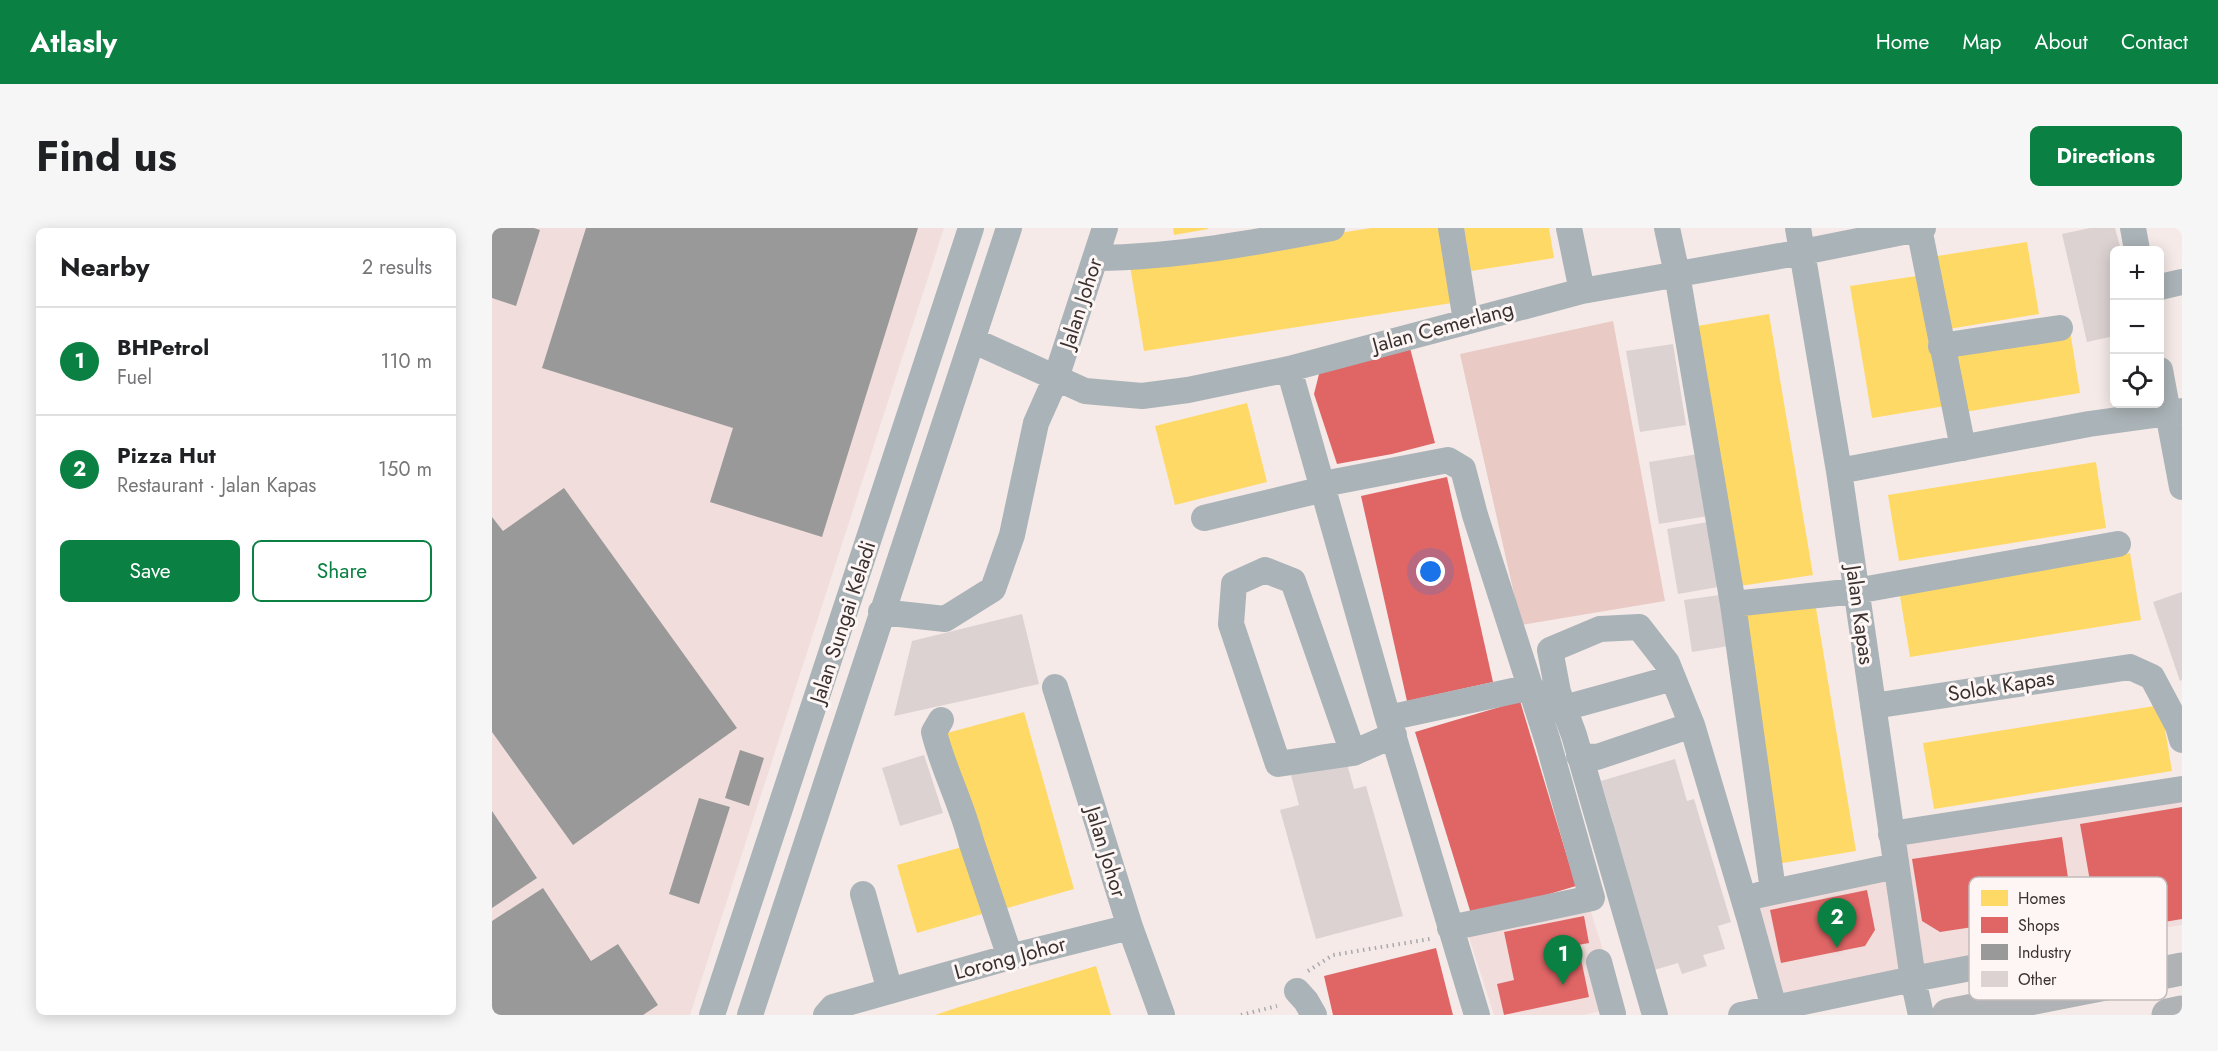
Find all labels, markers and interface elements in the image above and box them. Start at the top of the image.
text: Atlasly [30,22,117,63]
text: Home [1876,27,1929,57]
text: Map [1962,27,2002,57]
text: About [2035,27,2088,57]
text: Contact [2121,27,2188,57]
text: Find us [36,126,177,187]
button: Directions [2030,126,2182,186]
map controls [2110,246,2164,408]
button: + [2110,246,2164,300]
text: Nearby [60,248,149,286]
text: 2 results [362,253,432,282]
street label: Jalan Johor [1051,253,1110,355]
street label: Jalan Cemerlang [1366,294,1517,361]
button: − [2110,300,2164,354]
text: BHPetrol [117,331,209,363]
text: 1 [74,347,85,376]
text: 110 m [380,347,432,376]
button: locate [2110,354,2164,408]
text: Fuel [117,363,152,392]
text: Pizza Hut [117,439,216,471]
text: 2 [73,455,86,484]
text: 150 m [378,455,432,484]
text: Restaurant · Jalan Kapas [117,471,316,500]
street label: Jalan Sungai Keladi [802,537,883,710]
button: Save [60,540,240,602]
button: Share [252,540,432,602]
your location [1416,557,1445,586]
street label: Jalan Kapas [1838,560,1882,667]
street label: Solok Kapas [1946,663,2056,709]
street label: Jalan Johor [1077,800,1134,902]
legend [1969,877,2167,1000]
text: Homes [2018,887,2065,910]
pin: 2 [1818,898,1856,948]
text: Shops [2018,914,2059,937]
street label: Lorong Johor [951,928,1070,987]
pin: 1 [1544,936,1582,985]
text: Industry [2018,941,2072,964]
text: Other [2018,968,2057,991]

